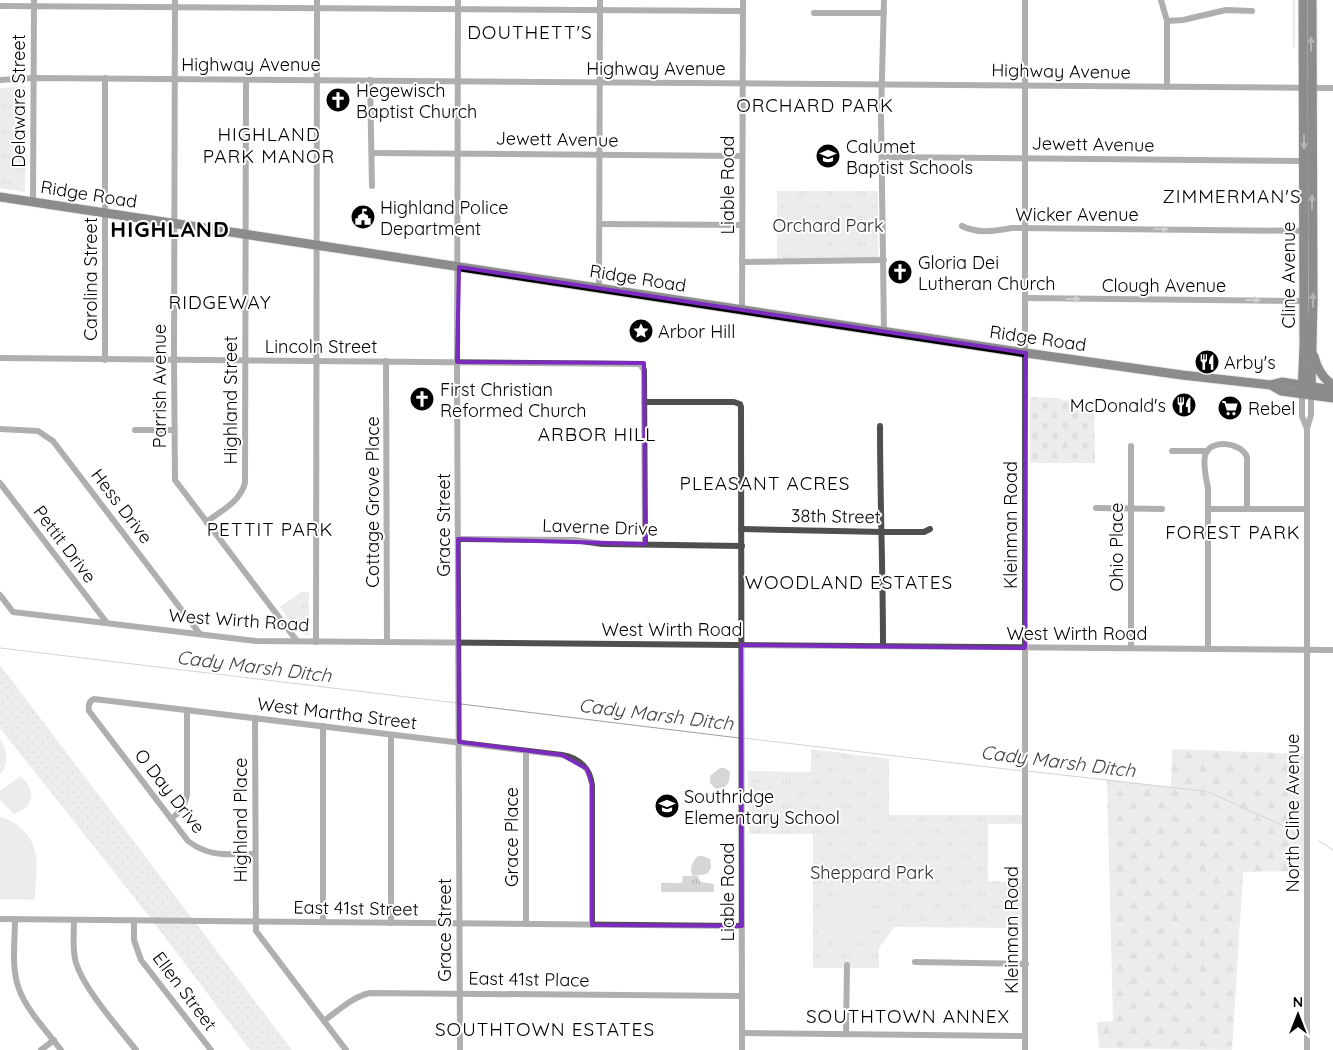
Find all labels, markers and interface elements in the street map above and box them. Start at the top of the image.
district label: DOUTHETT'S [467,20,593,44]
street label: Delaware Street [7,34,30,168]
one-way arrow [1307,36,1315,52]
street label: Highway Avenue [181,53,321,76]
street label: Highway Avenue [586,57,726,80]
street label: Highway Avenue [991,58,1131,84]
place label: Hegewisch Baptist Church [356,79,477,123]
church icon: Hegewisch Baptist Church [325,87,351,113]
district label: ORCHARD PARK [736,93,894,117]
district label: HIGHLAND PARK MANOR [203,122,335,168]
street label: Jewett Avenue [495,126,619,152]
street label: Jewett Avenue [1031,131,1155,157]
one-way arrow [1300,134,1308,150]
place label: Calumet Baptist Schools [846,135,973,179]
street label: Liable Road [716,136,739,234]
school or university icon: Calumet Baptist Schools [815,143,841,169]
street label: Ridge Road [39,175,139,213]
district label: ZIMMERMAN'S [1162,184,1302,208]
one-way arrow [1308,194,1316,210]
place label: Highland Police Department [380,196,508,240]
street label: Wicker Avenue [1015,203,1139,226]
public building icon: Highland Police Department [350,204,376,230]
park label: Orchard Park [772,214,884,237]
district label: HIGHLAND [110,215,230,243]
street label: Carolina Street [79,217,102,341]
street label: Cline Avenue [1277,222,1300,328]
one-way arrow [1153,225,1169,233]
place label: Gloria Dei Lutheran Church [918,251,1056,295]
street label: Ridge Road [588,259,688,297]
church icon: Gloria Dei Lutheran Church [887,259,913,285]
street label: Clough Avenue [1102,274,1226,297]
district label: RIDGEWAY [168,290,272,314]
one-way arrow [1309,292,1317,308]
one-way arrow [1066,295,1082,303]
one-way arrow [1246,296,1262,304]
place icon: Arbor Hill [628,318,654,344]
place label: Arbor Hill [658,320,735,343]
street label: Ridge Road [988,320,1088,356]
street label: Parrish Avenue [148,324,171,448]
street label: Lincoln Street [265,335,377,358]
street label: Highland Street [219,336,242,464]
restaurant icon: Arby's [1194,349,1220,375]
place label: Arby's [1224,351,1276,374]
place label: First Christian Reformed Church [440,378,586,422]
church icon: First Christian Reformed Church [409,386,435,412]
restaurant icon: McDonald's [1171,392,1197,418]
place label: McDonald's [1070,394,1166,417]
supermarket icon: Rebel [1217,395,1243,421]
place label: Rebel [1248,397,1295,420]
street label: Cottage Grove Place [361,416,384,588]
district label: ARBOR HILL [538,422,656,446]
street label: Kleinman Road [999,461,1022,589]
street label: Hess Drive [86,464,158,548]
district label: PLEASANT ACRES [680,471,850,495]
street label: Grace Street [432,473,455,577]
street label: Pettit Drive [28,501,102,587]
street label: Ohio Place [1105,503,1128,591]
street label: 38th Street [791,504,881,528]
street label: Laverne Drive [542,513,658,541]
district label: PETTIT PARK [207,517,333,541]
district label: FOREST PARK [1165,520,1301,544]
district label: WOODLAND ESTATES [745,570,953,594]
street label: West Wirth Road [168,604,310,636]
street label: West Wirth Road [602,618,742,641]
street label: West Wirth Road [1007,622,1147,645]
water label: Cady Marsh Ditch [175,645,334,688]
street label: West Martha Street [256,692,418,734]
water label: Cady Marsh Ditch [577,693,736,736]
street label: North Cline Avenue [1281,734,1304,892]
water label: Cady Marsh Ditch [979,740,1138,783]
street label: O Day Drive [130,744,210,838]
street label: Highland Place [229,758,252,882]
place label: Southridge Elementary School [684,785,840,829]
street label: Grace Place [500,787,523,887]
school or university icon: Southridge Elementary School [654,793,680,819]
street label: Liable Road [716,843,739,941]
park label: Sheppard Park [810,861,934,884]
street label: Kleinman Road [1000,866,1023,994]
street label: Grace Street [433,878,456,982]
street label: East 41st Street [293,895,419,921]
street label: Ellen Street [148,947,222,1035]
street label: East 41st Place [468,966,590,992]
north arrow [1273,990,1323,1040]
text: N [1293,993,1303,1011]
district label: SOUTHTOWN ANNEX [806,1004,1010,1028]
district label: SOUTHTOWN ESTATES [435,1017,655,1041]

